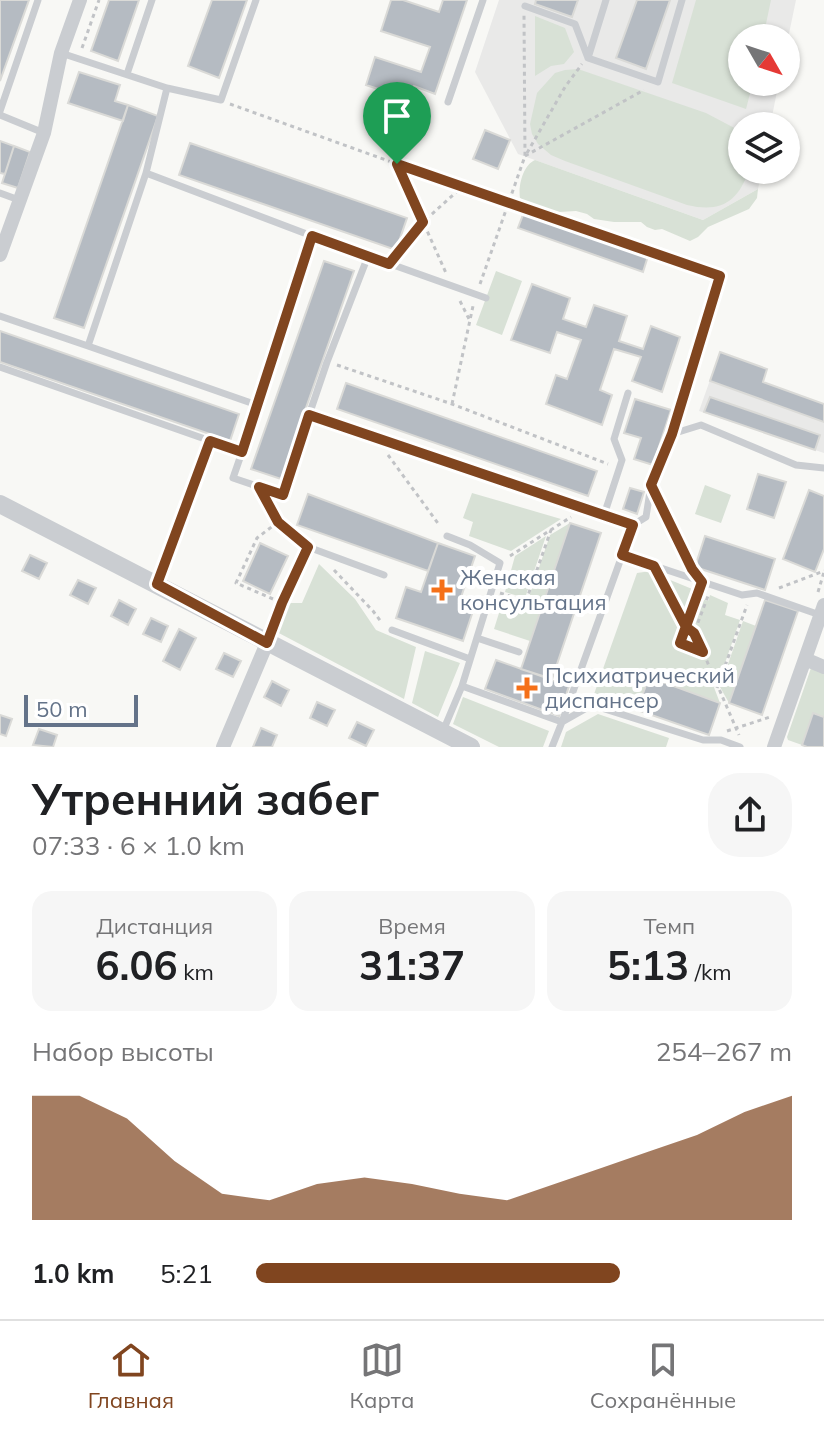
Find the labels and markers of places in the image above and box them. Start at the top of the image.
pin [363,82,431,164]
place label: Женская консультация [460,563,607,616]
marker: Женская консультация [431,579,453,601]
place label: Психиатрический диспансер [545,661,735,714]
marker: Психиатрический диспансер [516,677,538,699]

